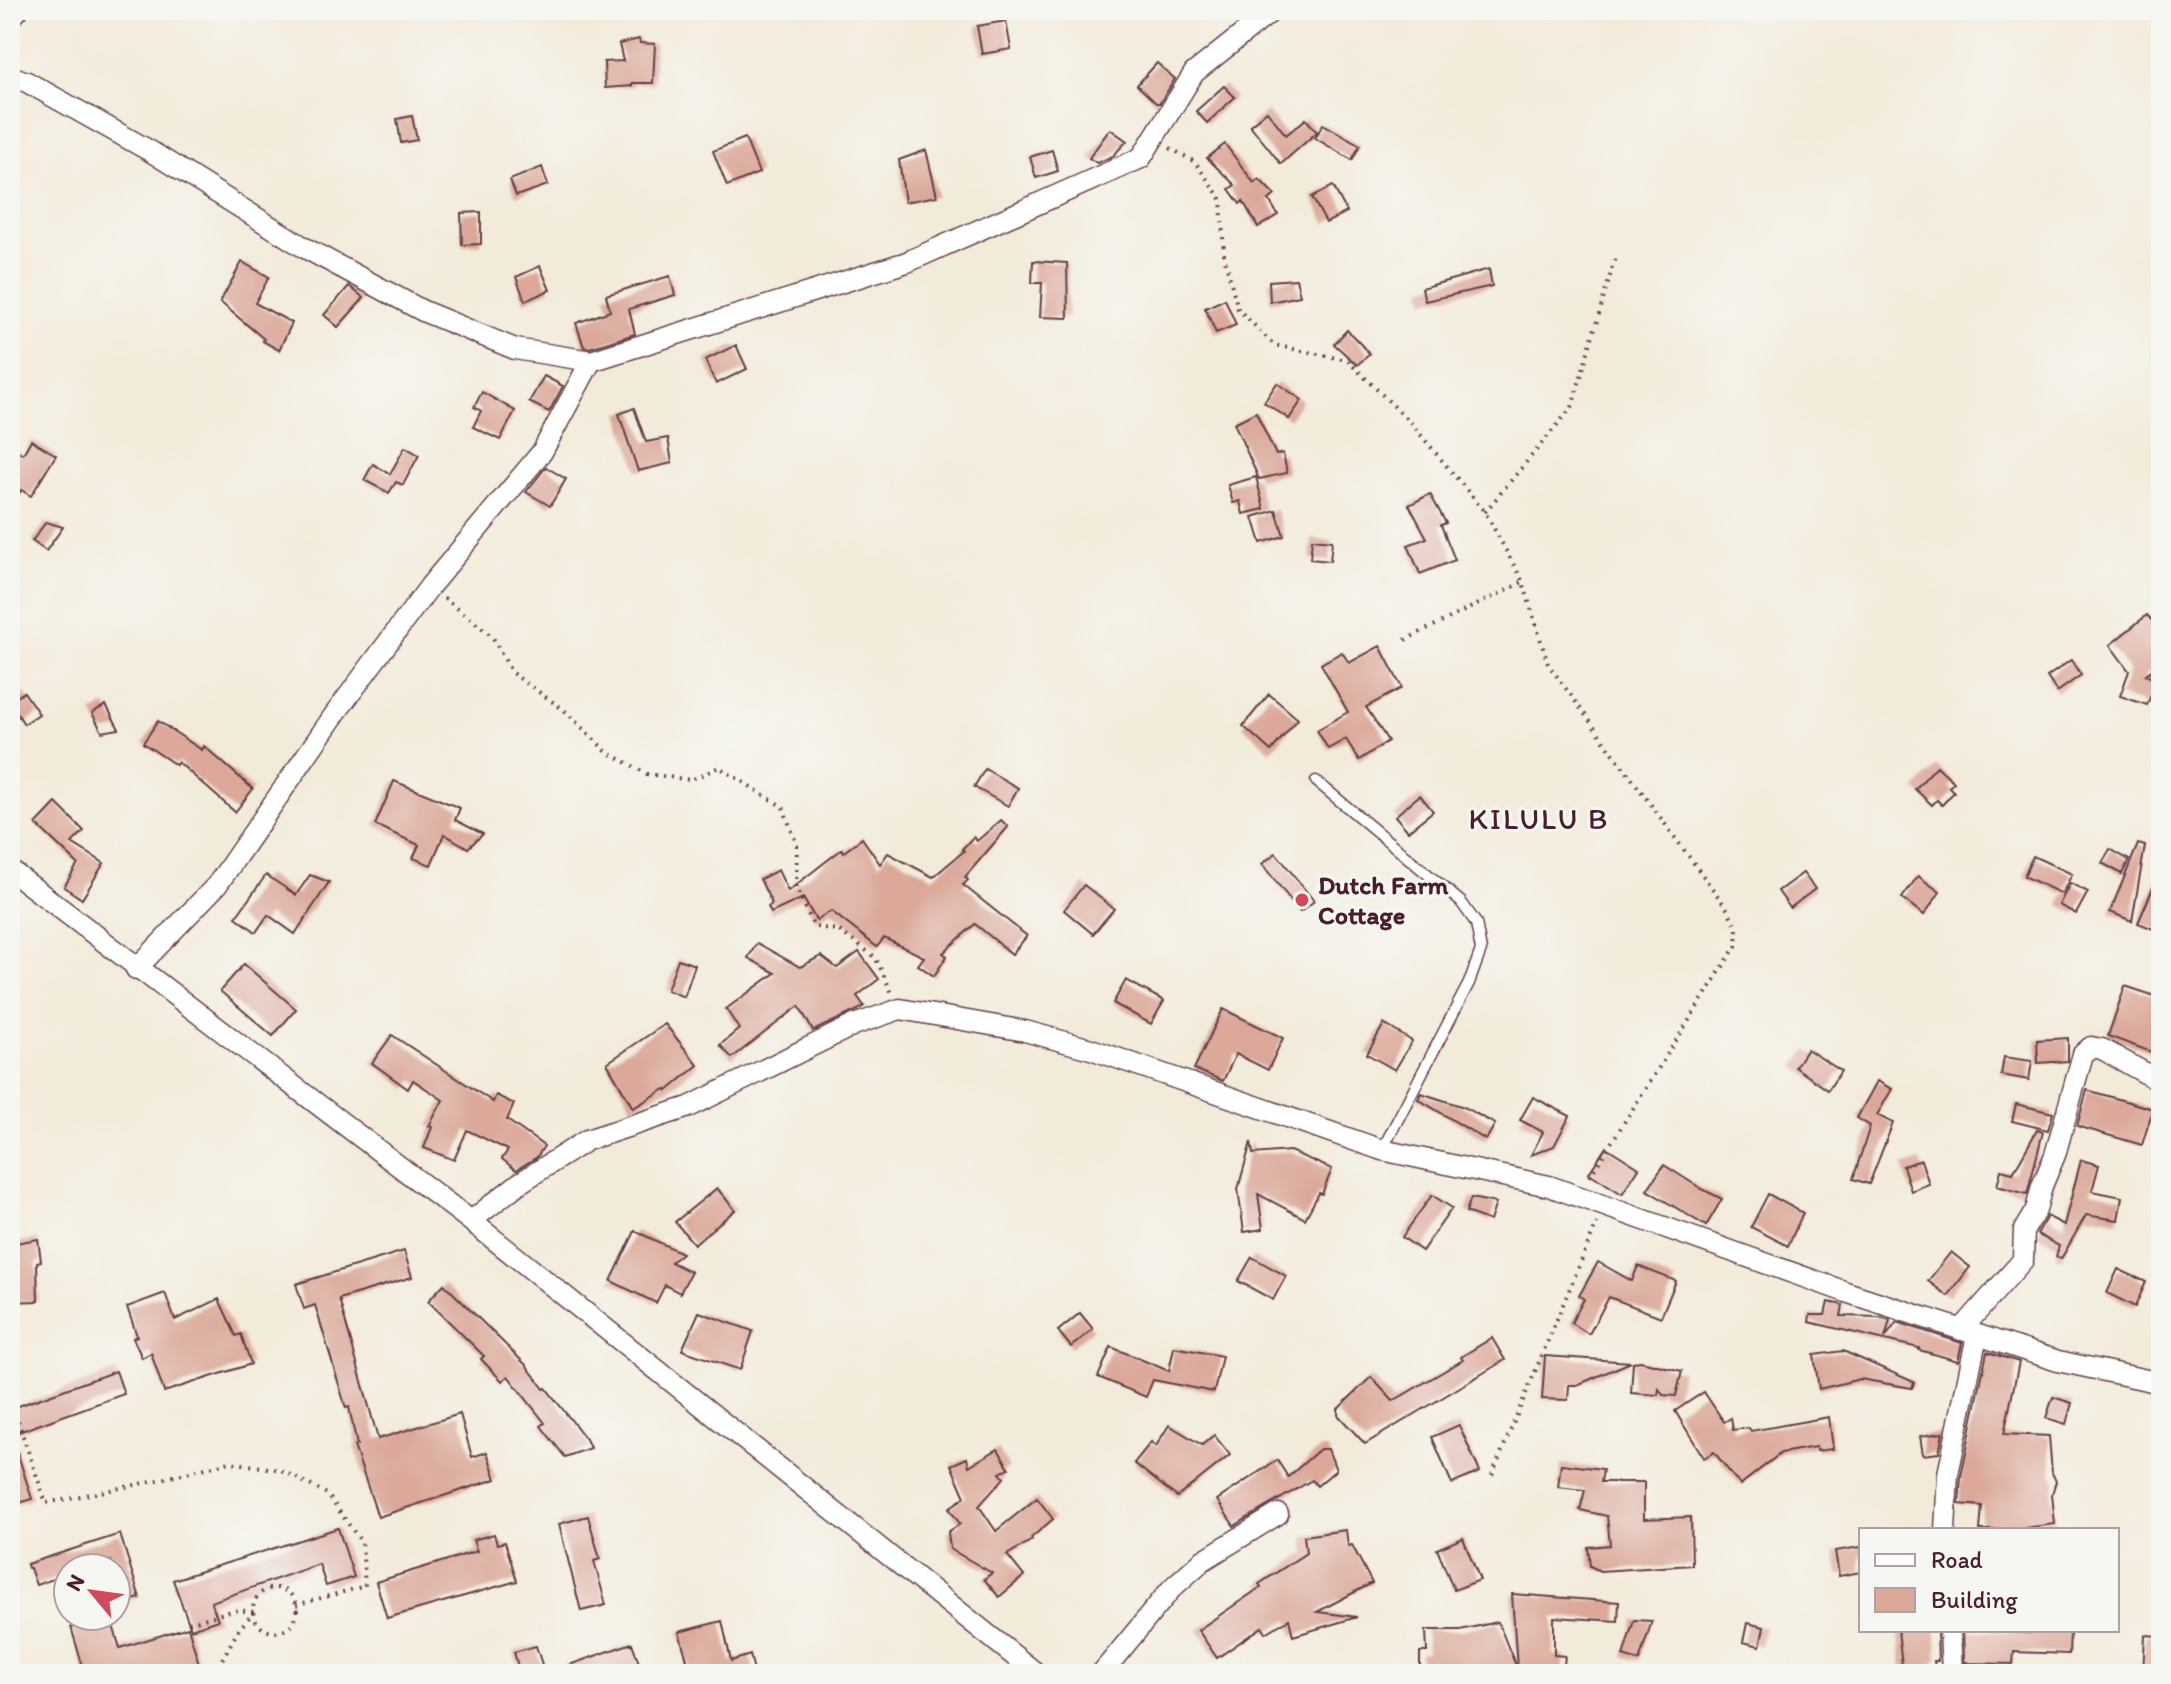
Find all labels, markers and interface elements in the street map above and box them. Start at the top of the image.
district label: KILULU B [1469,800,1609,837]
place label: Dutch Farm Cottage [1318,869,1449,931]
marker: Dutch Farm Cottage [1293,891,1311,909]
legend [1859,1528,2119,1632]
text: Road [1931,1545,1983,1574]
north arrow [52,1552,132,1632]
text: N [60,1570,90,1596]
text: Building [1931,1585,2018,1614]

